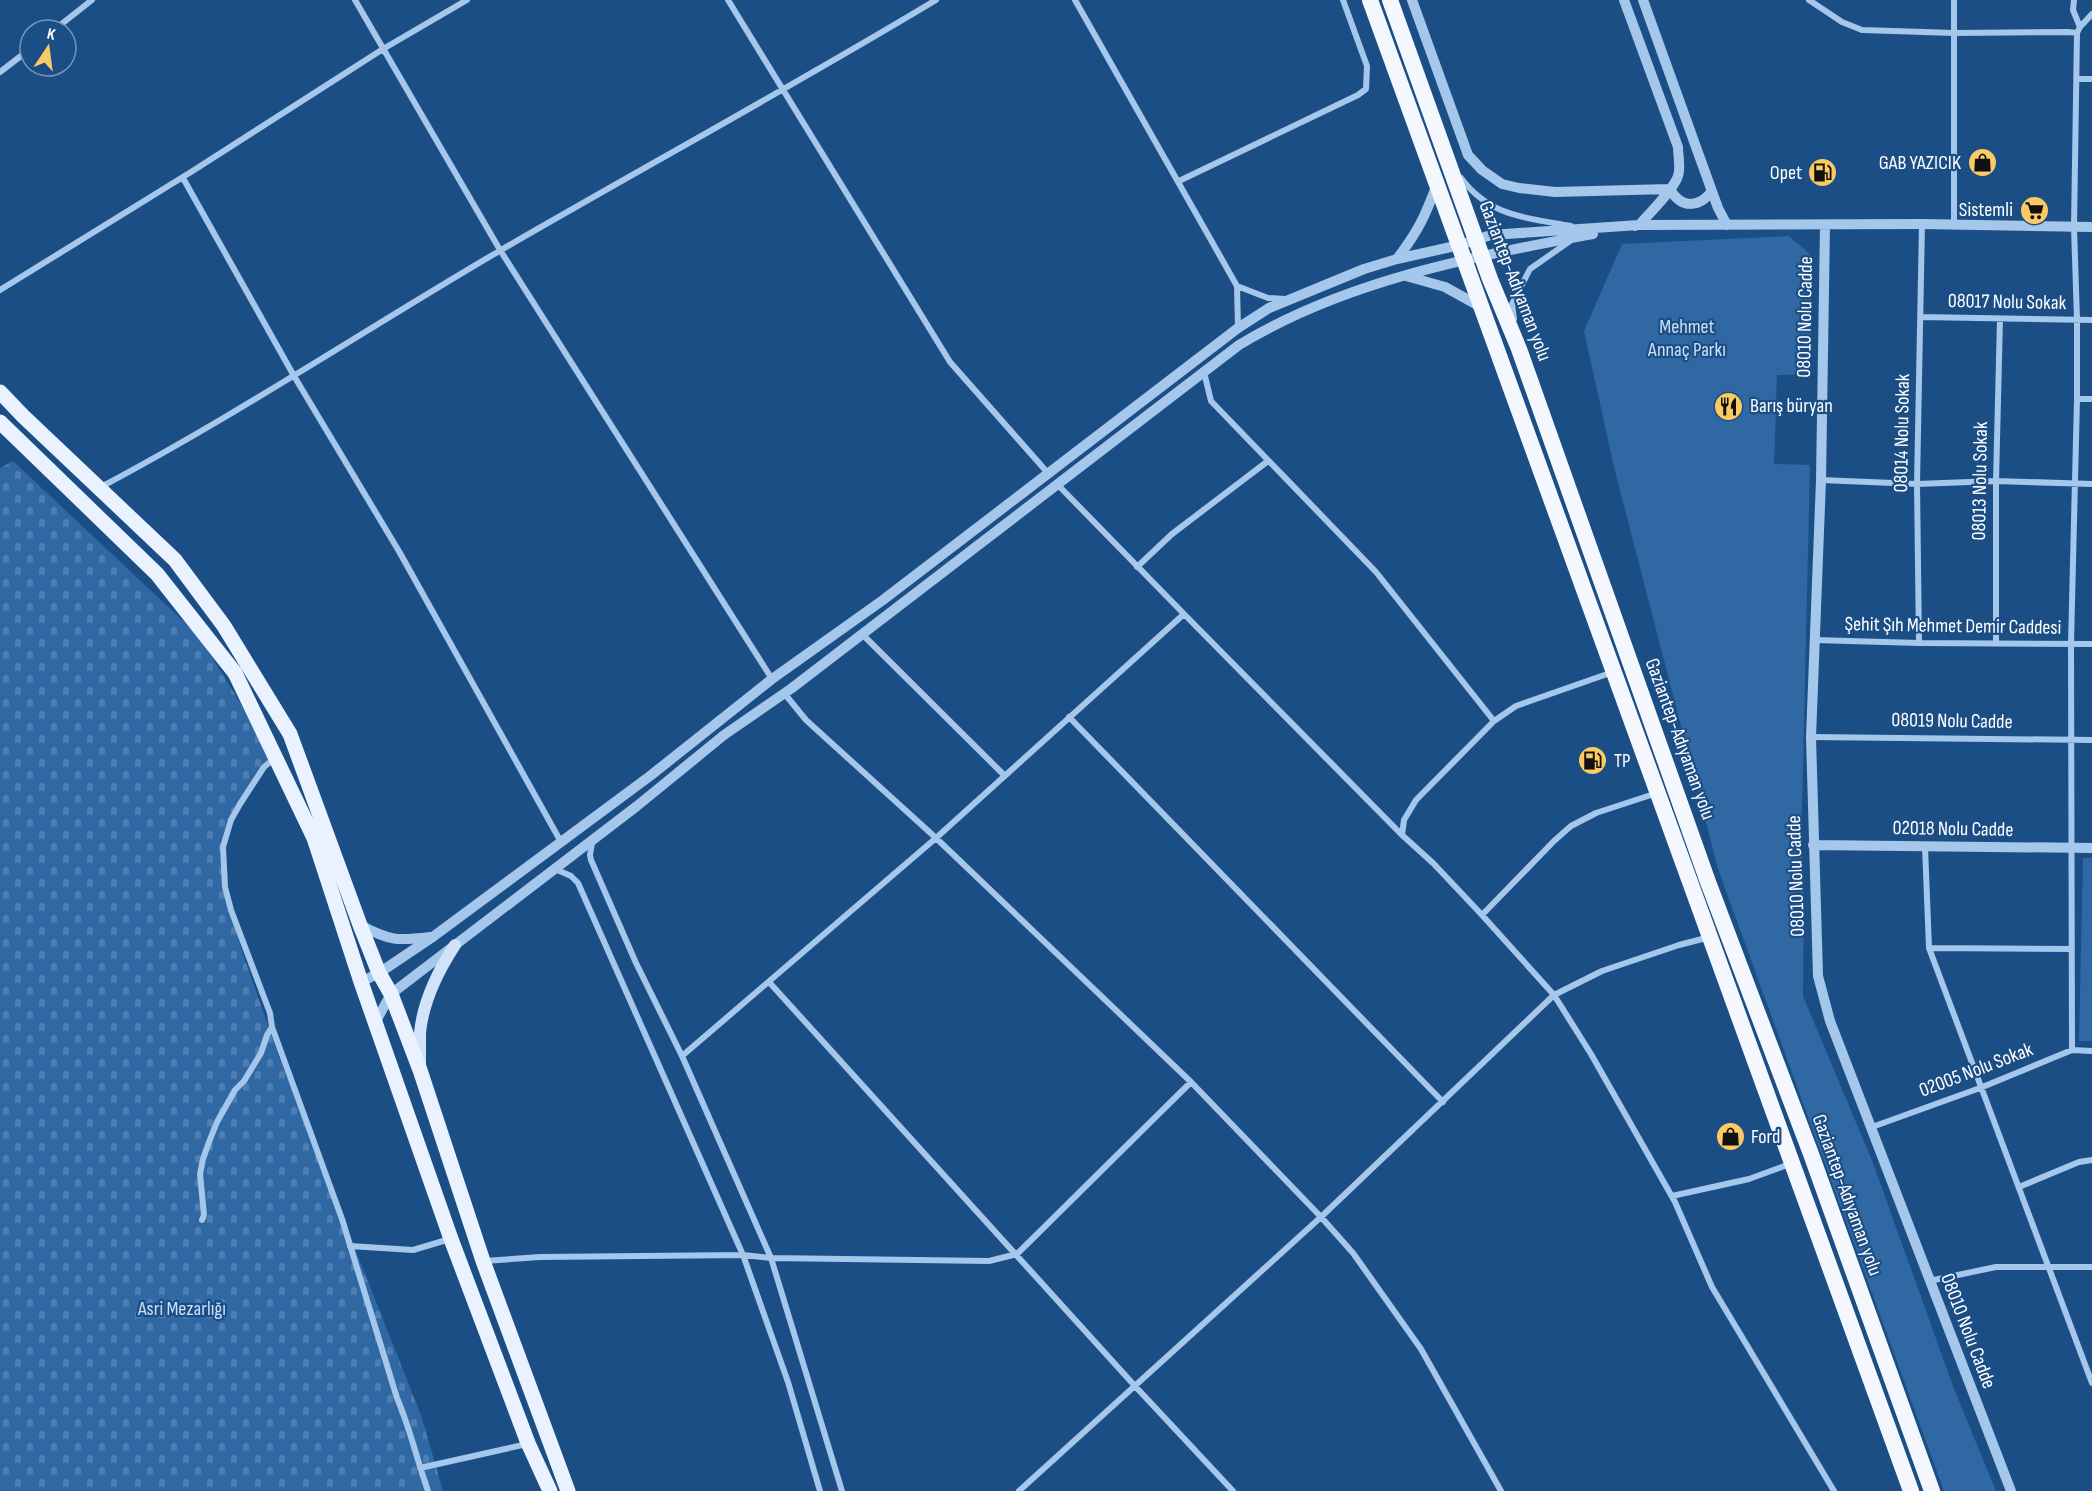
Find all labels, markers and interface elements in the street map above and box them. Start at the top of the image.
north arrow [18,18,78,78]
text: K [45,25,57,45]
shop icon: GAB YAZICIK [1966,147,1998,179]
place label: GAB YAZICIK [1879,151,1961,175]
fuel station icon: Opet [1807,157,1839,189]
place label: Opet [1770,161,1802,185]
supermarket icon: Sistemli [2018,194,2050,226]
street label: Gaziantep-Adıyaman yolu [1473,197,1557,365]
place label: Sistemli [1959,198,2013,222]
street label: 08010 Nolu Cadde [1792,256,1818,378]
street label: 08017 Nolu Sokak [1948,289,2067,315]
park label: Mehmet Annaç Parkı [1647,315,1726,362]
street label: 08014 Nolu Sokak [1889,373,1915,493]
restaurant icon: Barış büryan [1713,390,1745,422]
place label: Barış büryan [1750,394,1833,418]
street label: 08013 Nolu Sokak [1967,421,1993,541]
street label: Şehit Şıh Mehmet Demir Caddesi [1844,612,2062,640]
street label: Gaziantep-Adıyaman yolu [1640,655,1720,823]
street label: 08019 Nolu Cadde [1891,708,2013,734]
fuel station icon: TP [1577,745,1609,777]
place label: TP [1614,749,1631,773]
street label: 08010 Nolu Cadde [1782,815,1810,937]
street label: 02018 Nolu Cadde [1893,816,2013,842]
street label: 02005 Nolu Sokak [1916,1037,2037,1103]
street label: Gaziantep-Adıyaman yolu [1807,1111,1887,1279]
shop icon: Ford [1714,1121,1746,1153]
place label: Ford [1751,1125,1780,1149]
street label: 08010 Nolu Cadde [1935,1270,2001,1392]
park label: Asri Mezarlığı [137,1297,226,1321]

